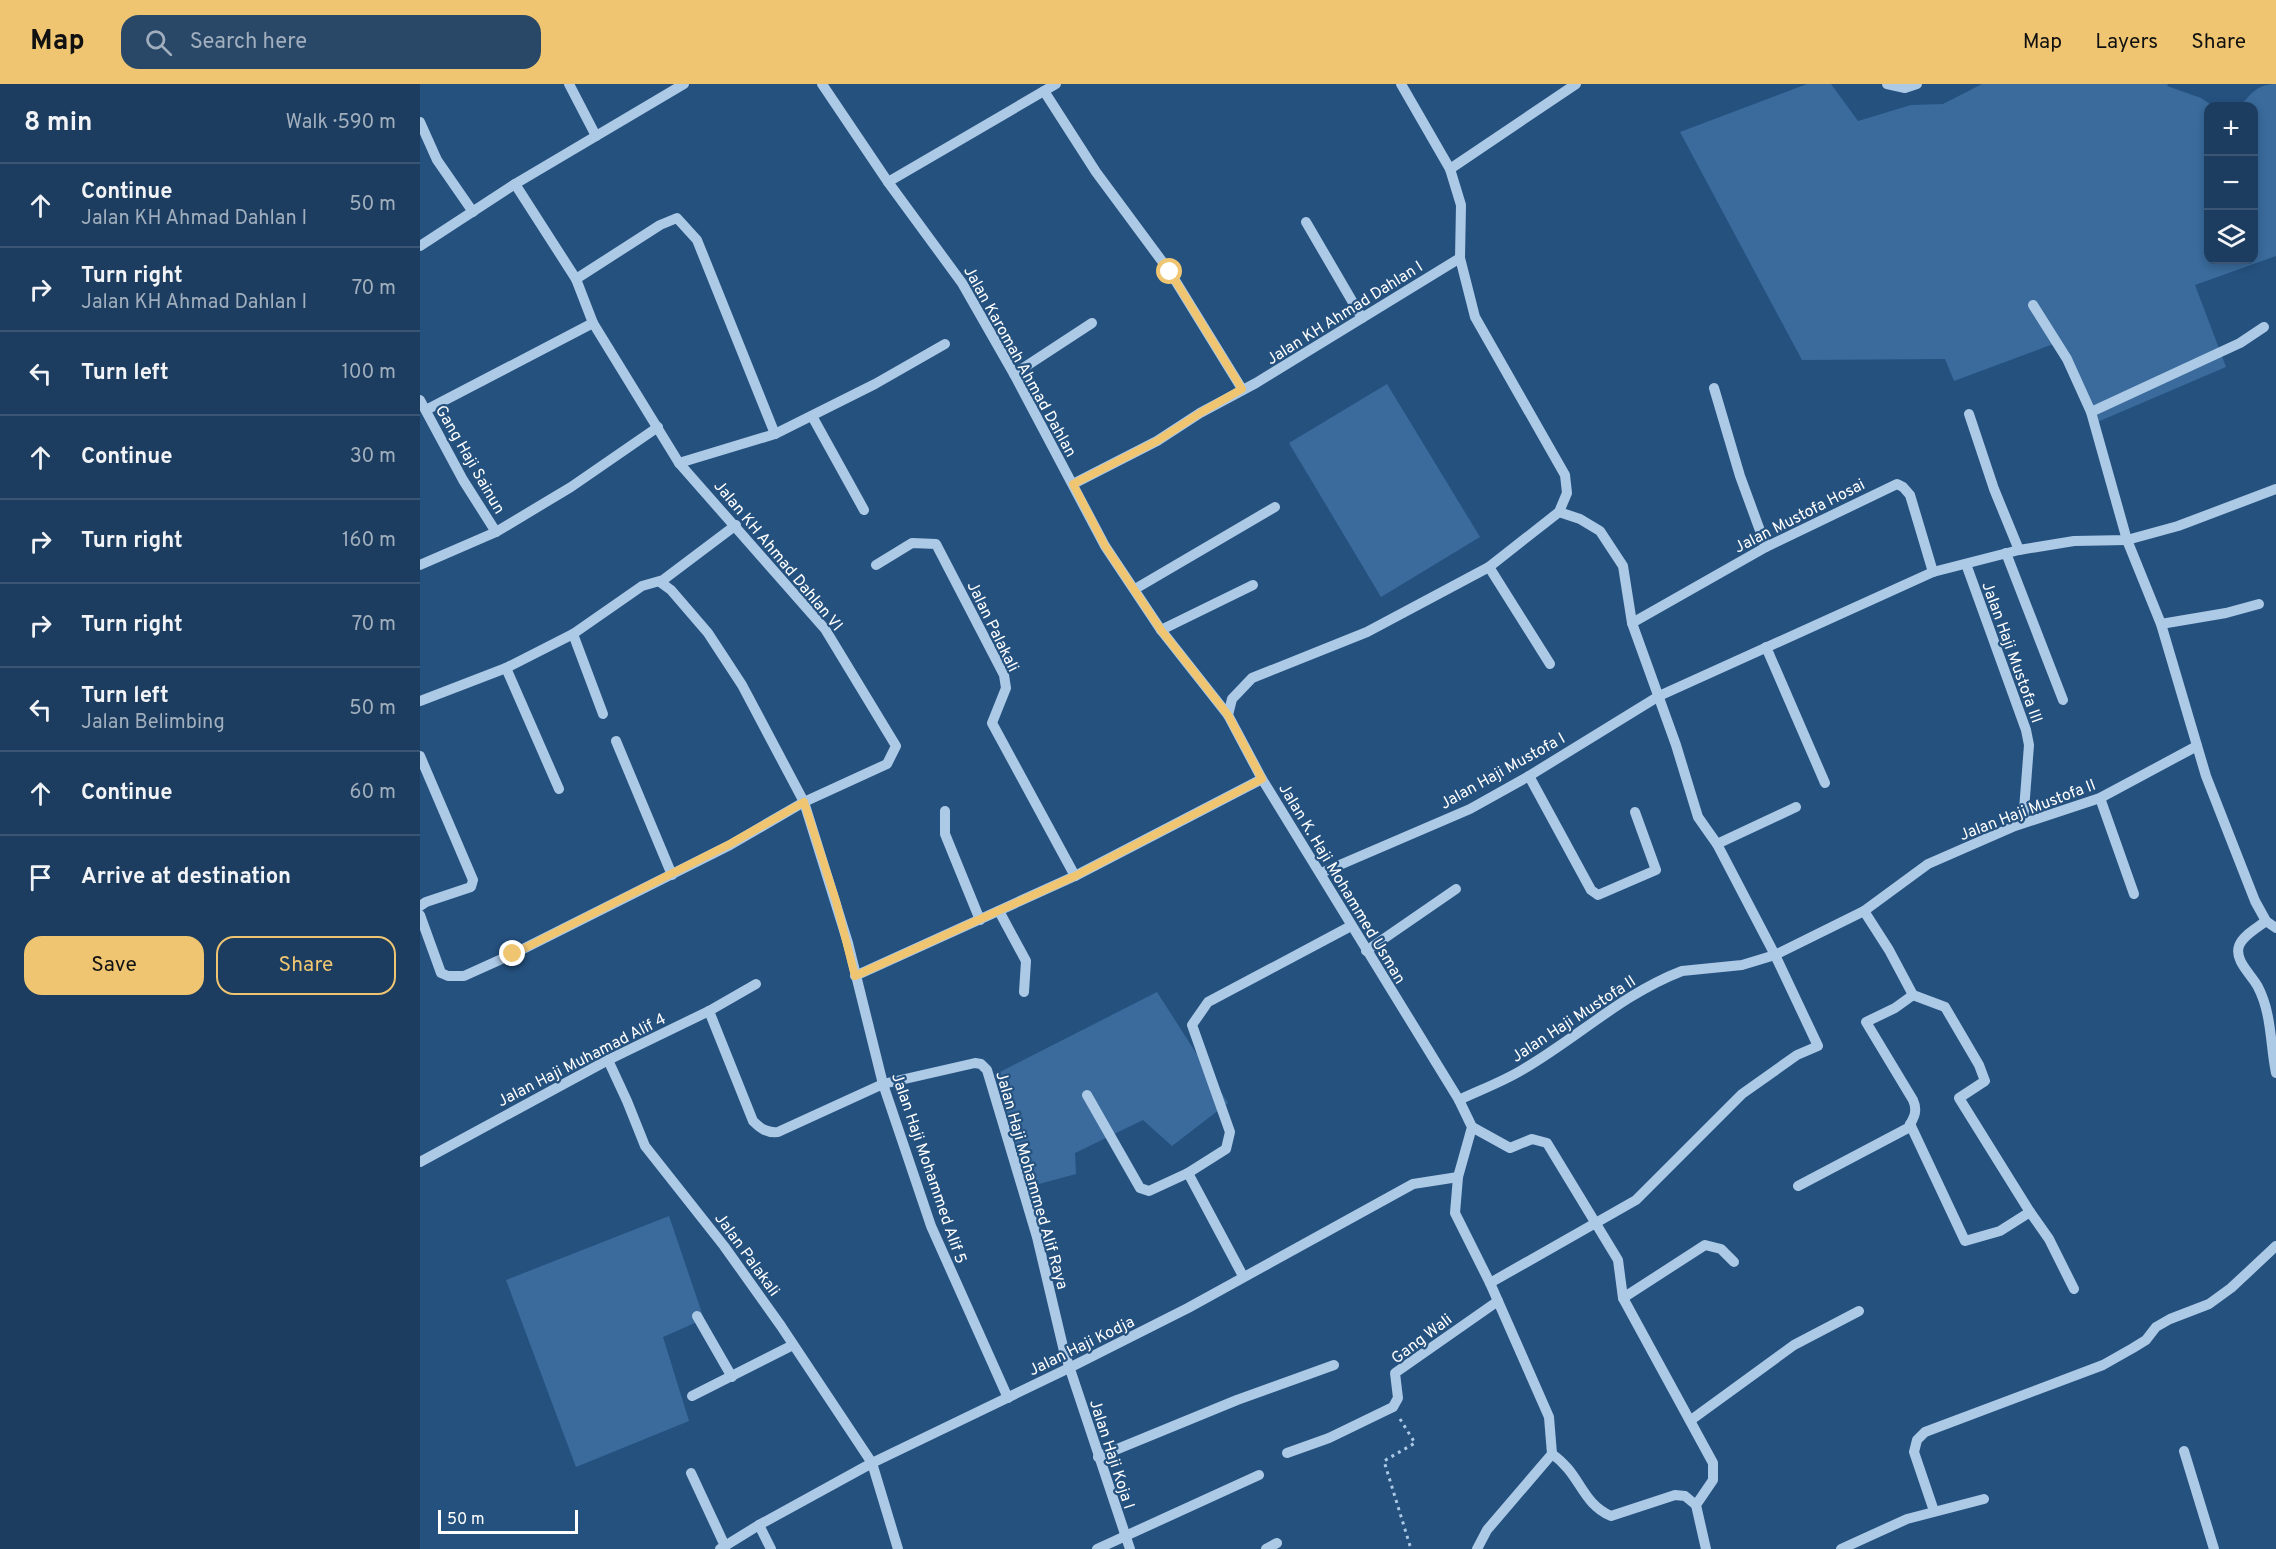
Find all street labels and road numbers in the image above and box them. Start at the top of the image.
street label: Jalan KH Ahmad Dahlan I [1263,257,1427,370]
street label: Jalan Karomah Ahmad Dahlan [958,263,1080,461]
street label: Gang Haji Sainun [430,402,509,518]
street label: Jalan Mustofa Hosai [1731,475,1869,558]
street label: Jalan KH Ahmad Dahlan VI [709,477,846,636]
street label: Jalan Palakali [962,578,1023,675]
street label: Jalan Haji Mustofa III [1976,579,2046,726]
street label: Jalan Haji Mustofa I [1437,729,1569,814]
street label: Jalan Haji Mustofa II [1957,776,2099,846]
street label: Jalan K. Haji Mohammed Usman [1273,780,1409,988]
street label: Jalan Haji Mustofa II [1508,972,1640,1067]
street label: Jalan Haji Muhamad Alif 4 [494,1010,670,1112]
street label: Jalan Haji Mohammed Alif Raya [990,1069,1072,1292]
street label: Jalan Haji Mohammed Alif 5 [886,1071,970,1267]
street label: Jalan Palakali [709,1210,783,1301]
street label: Gang Wali [1388,1310,1457,1369]
street label: Jalan Haji Kodja [1026,1312,1138,1381]
street label: Jalan Haji Koja I [1084,1397,1138,1512]

